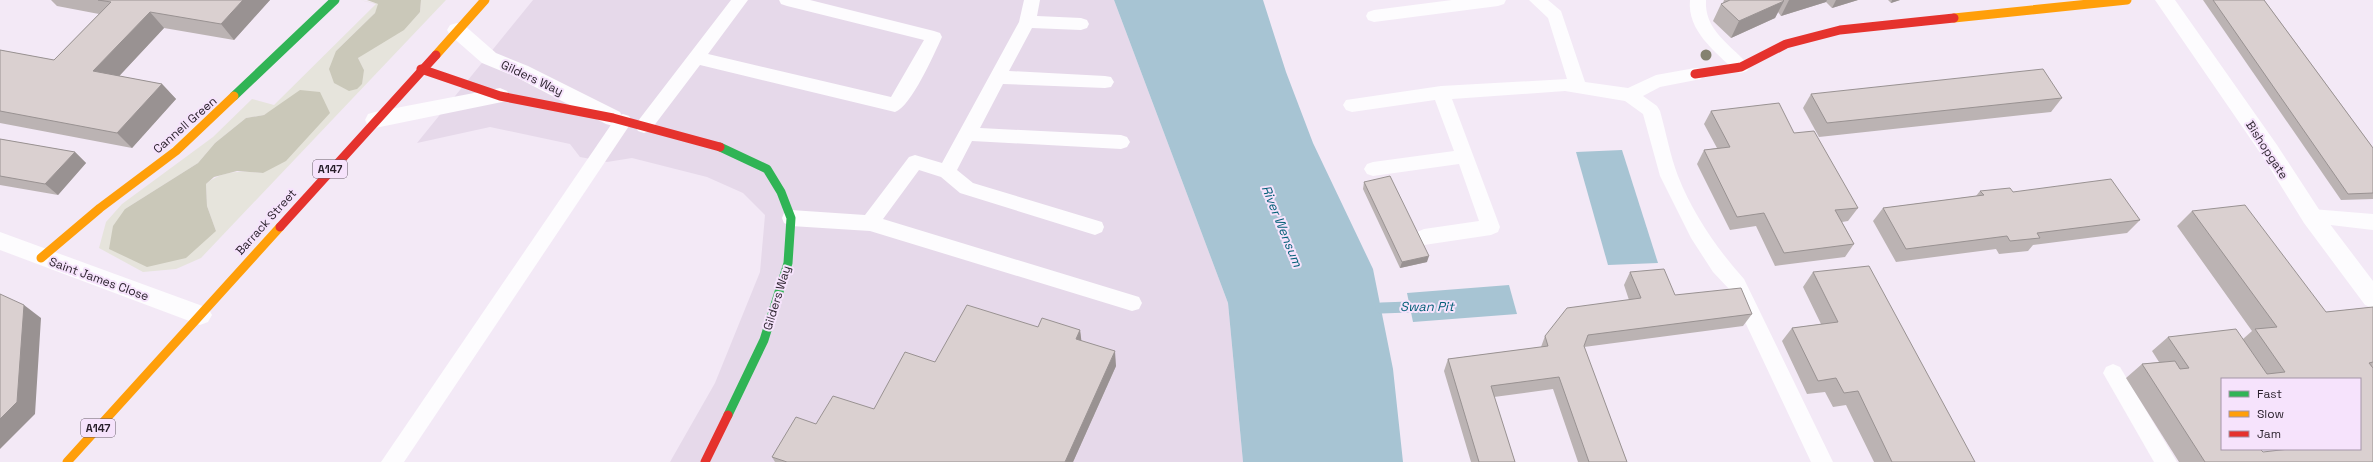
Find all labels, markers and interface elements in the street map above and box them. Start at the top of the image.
street label: Gilders Way [498,57,566,99]
street label: Cannell Green [150,93,220,157]
street label: Bishopgate [2242,118,2292,182]
road number: A147 [313,160,347,178]
water label: River Wensum [1258,183,1306,270]
street label: Barrack Street [232,186,300,258]
street label: Saint James Close [47,254,151,304]
street label: Gilders Way [760,264,794,332]
water label: Swan Pit [1400,298,1455,315]
legend [2221,378,2361,450]
text: Fast [2257,386,2282,402]
text: Slow [2257,406,2284,422]
road number: A147 [81,419,115,437]
text: Jam [2257,426,2281,442]

